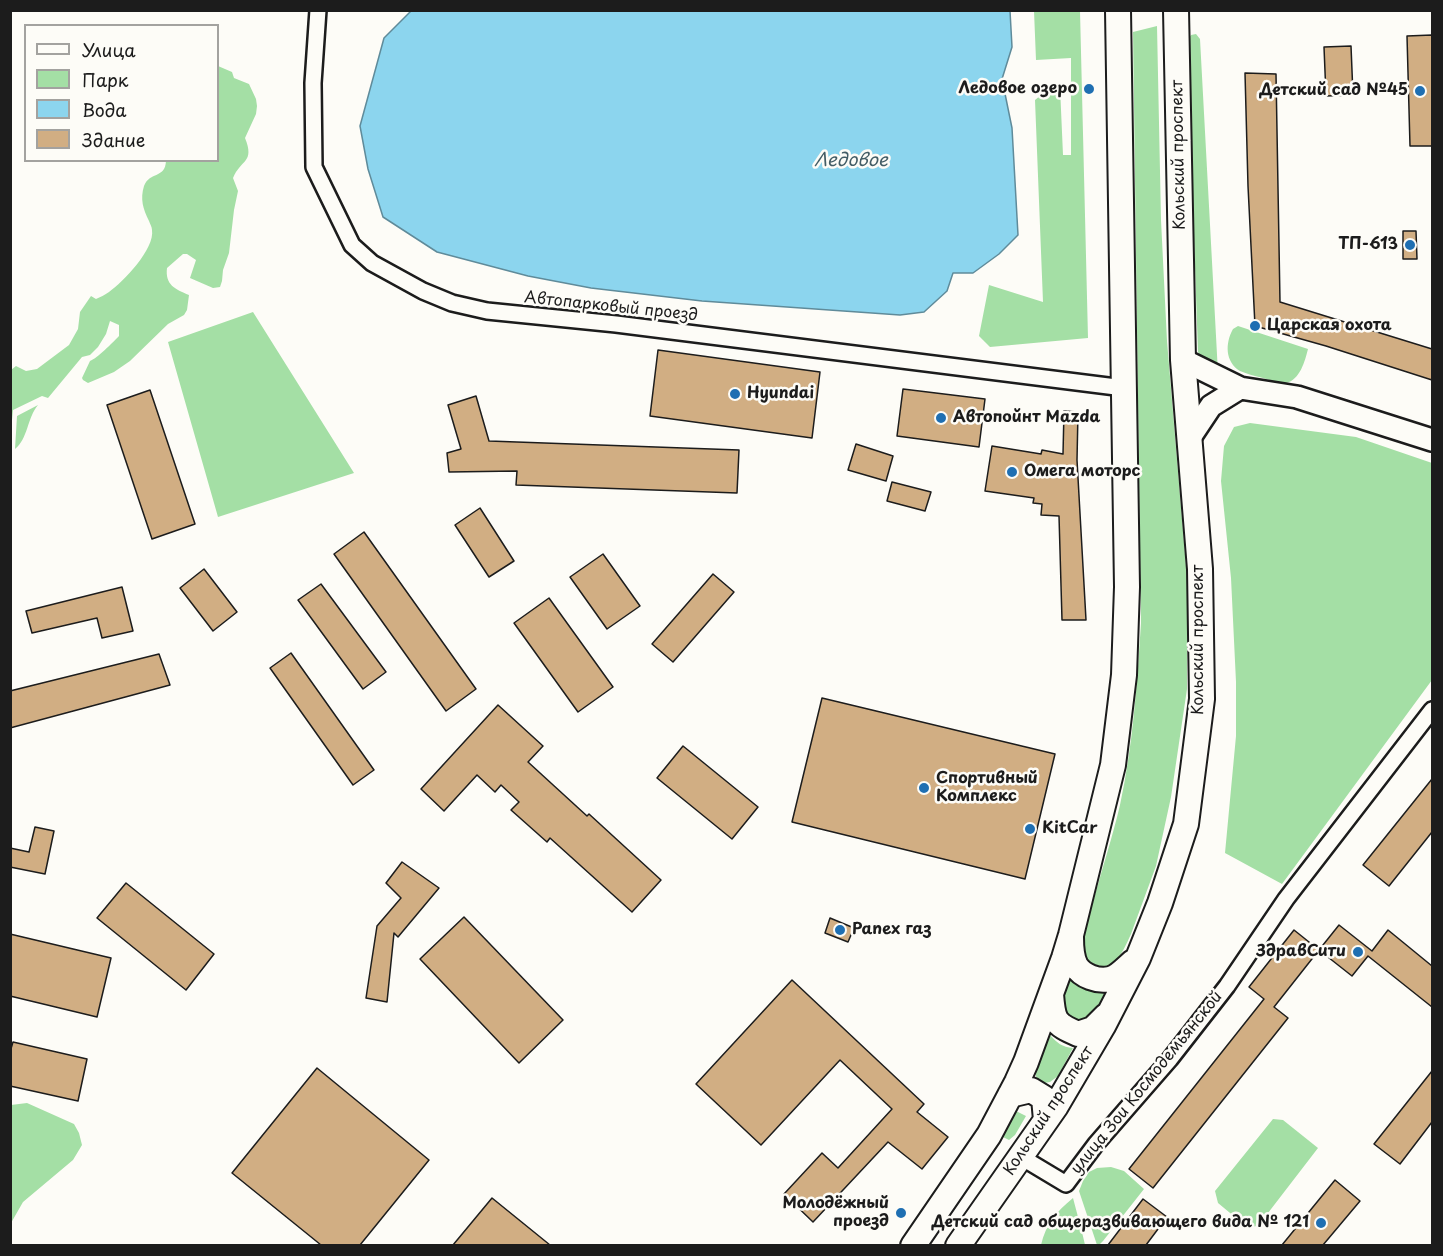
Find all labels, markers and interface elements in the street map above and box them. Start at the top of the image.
legend [24,24,219,162]
text: Улица [82,36,136,63]
text: Парк [82,66,128,93]
place label: Ледовое озеро [959,79,1077,99]
street label: Кольский проспект [1168,80,1190,230]
place label: Детский сад №45 [1260,81,1408,101]
marker: Ледовое озеро [1082,82,1096,96]
marker: Детский сад №45 [1413,84,1427,98]
text: Вода [82,96,127,123]
text: Здание [82,126,145,153]
water label: Ледовое [814,150,888,172]
place label: ТП-613 [1338,235,1398,255]
marker: ТП-613 [1403,238,1417,252]
street label: Автопарковый проезд [523,288,699,326]
place label: Царская охота [1267,316,1392,336]
marker: Царская охота [1248,319,1262,333]
place label: Hyundai [747,384,814,404]
marker: Hyundai [728,387,742,401]
place label: Автопойнт Mazda [953,408,1100,428]
marker: Автопойнт Mazda [934,411,948,425]
place label: Омега моторс [1024,462,1140,482]
marker: Омега моторс [1005,465,1019,479]
street label: Кольский проспект [1189,565,1209,715]
place label: Спортивный Комплекс [936,769,1038,807]
marker: Спортивный Комплекс [917,781,931,795]
place label: KitCar [1042,819,1098,839]
marker: KitCar [1023,822,1037,836]
place label: Panex газ [852,920,932,940]
marker: Panex газ [833,923,847,937]
place label: ЗдравСити [1256,942,1346,962]
marker: ЗдравСити [1351,945,1365,959]
street label: улица Зои Космодемьянской [1067,988,1227,1178]
street label: Кольский проспект [1000,1043,1098,1179]
place label: Молодёжный проезд [783,1194,889,1232]
marker: Молодёжный проезд [894,1206,908,1220]
place label: Детский сад общеразвивающего вида № 121 [932,1213,1309,1233]
marker: Детский сад общеразвивающего вида № 121 [1314,1216,1328,1230]

